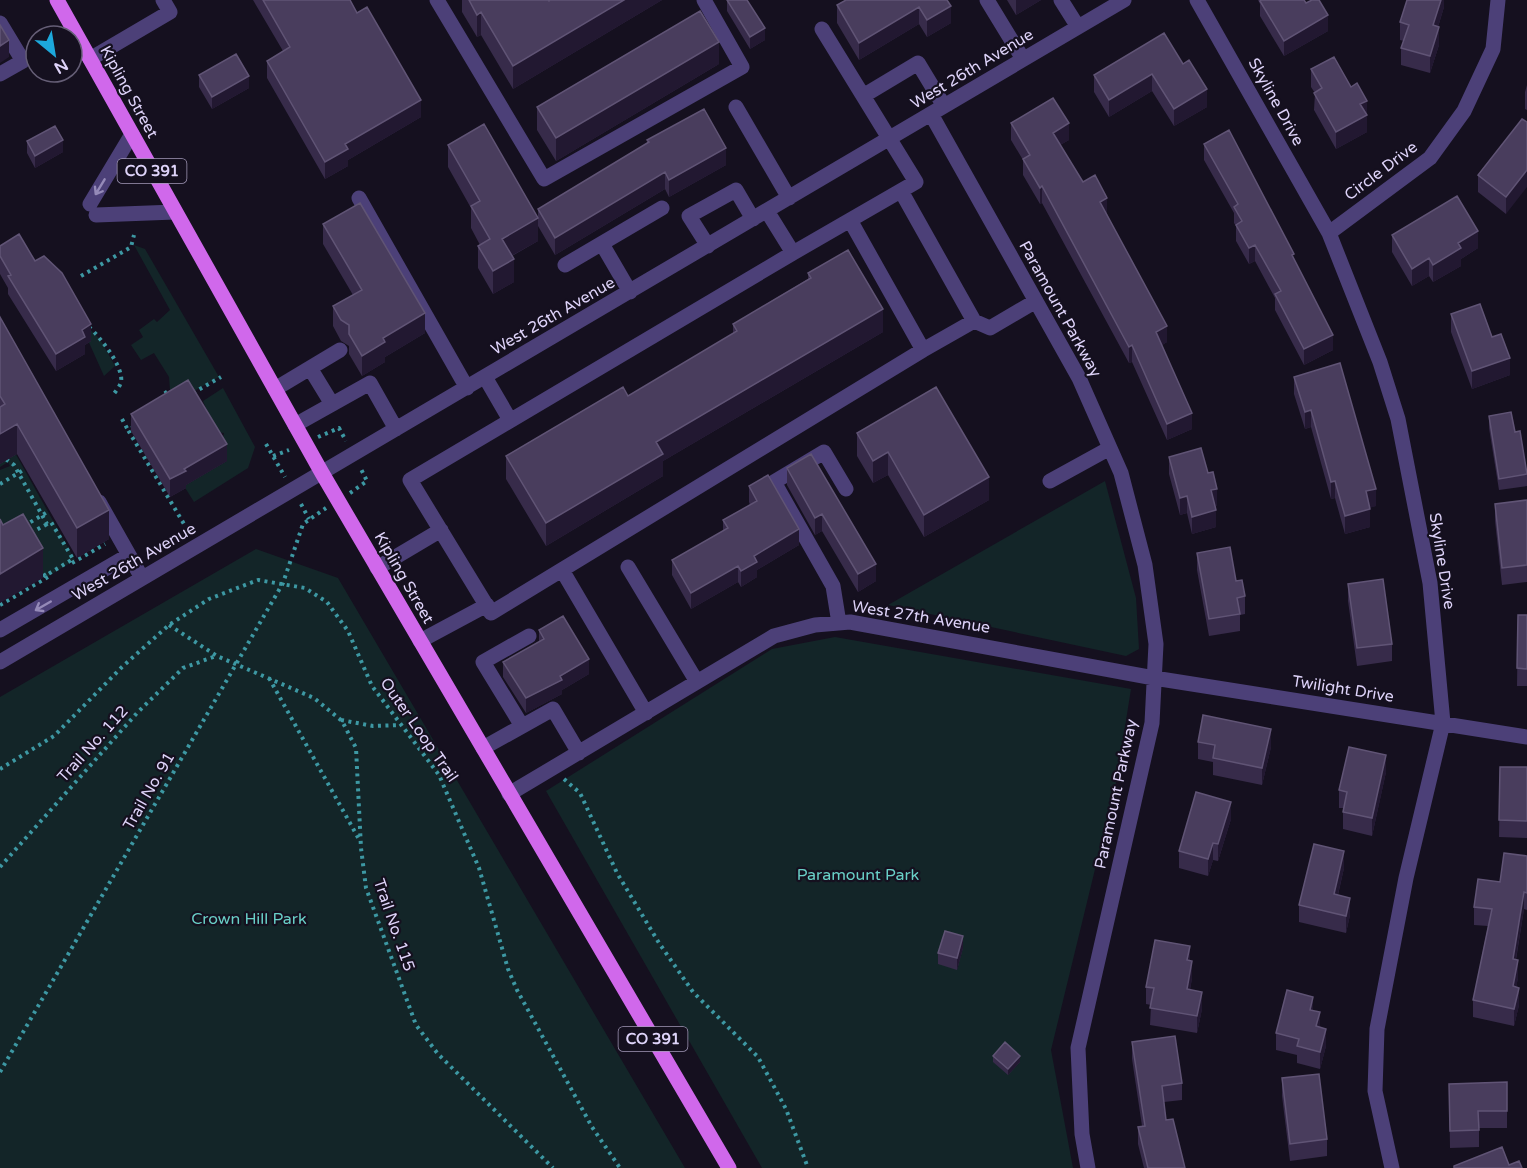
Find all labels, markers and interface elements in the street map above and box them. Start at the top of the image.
north arrow [24,24,84,84]
street label: West 26th Avenue [907,24,1037,114]
street label: Kipling Street [95,42,163,142]
text: N [50,54,72,78]
street label: Skyline Drive [1244,55,1308,149]
street label: Circle Drive [1341,137,1421,205]
road number: CO 391 [118,159,186,183]
one-way arrow [94,178,106,195]
street label: Paramount Parkway [1014,237,1106,381]
street label: West 26th Avenue [487,272,619,360]
street label: Skyline Drive [1425,511,1459,611]
street label: West 26th Avenue [68,518,200,606]
street label: Kipling Street [370,529,438,627]
street label: West 27th Avenue [850,596,992,638]
one-way arrow [34,601,52,612]
street label: Twilight Drive [1291,671,1395,707]
street label: Outer Loop Trail [376,674,462,786]
street label: Trail No. 112 [53,701,133,787]
street label: Paramount Parkway [1090,717,1142,871]
street label: Trail No. 91 [119,748,179,834]
park label: Paramount Park [797,865,920,885]
street label: Trail No. 115 [369,876,419,974]
park label: Crown Hill Park [191,909,307,929]
road number: CO 391 [618,1027,688,1051]

